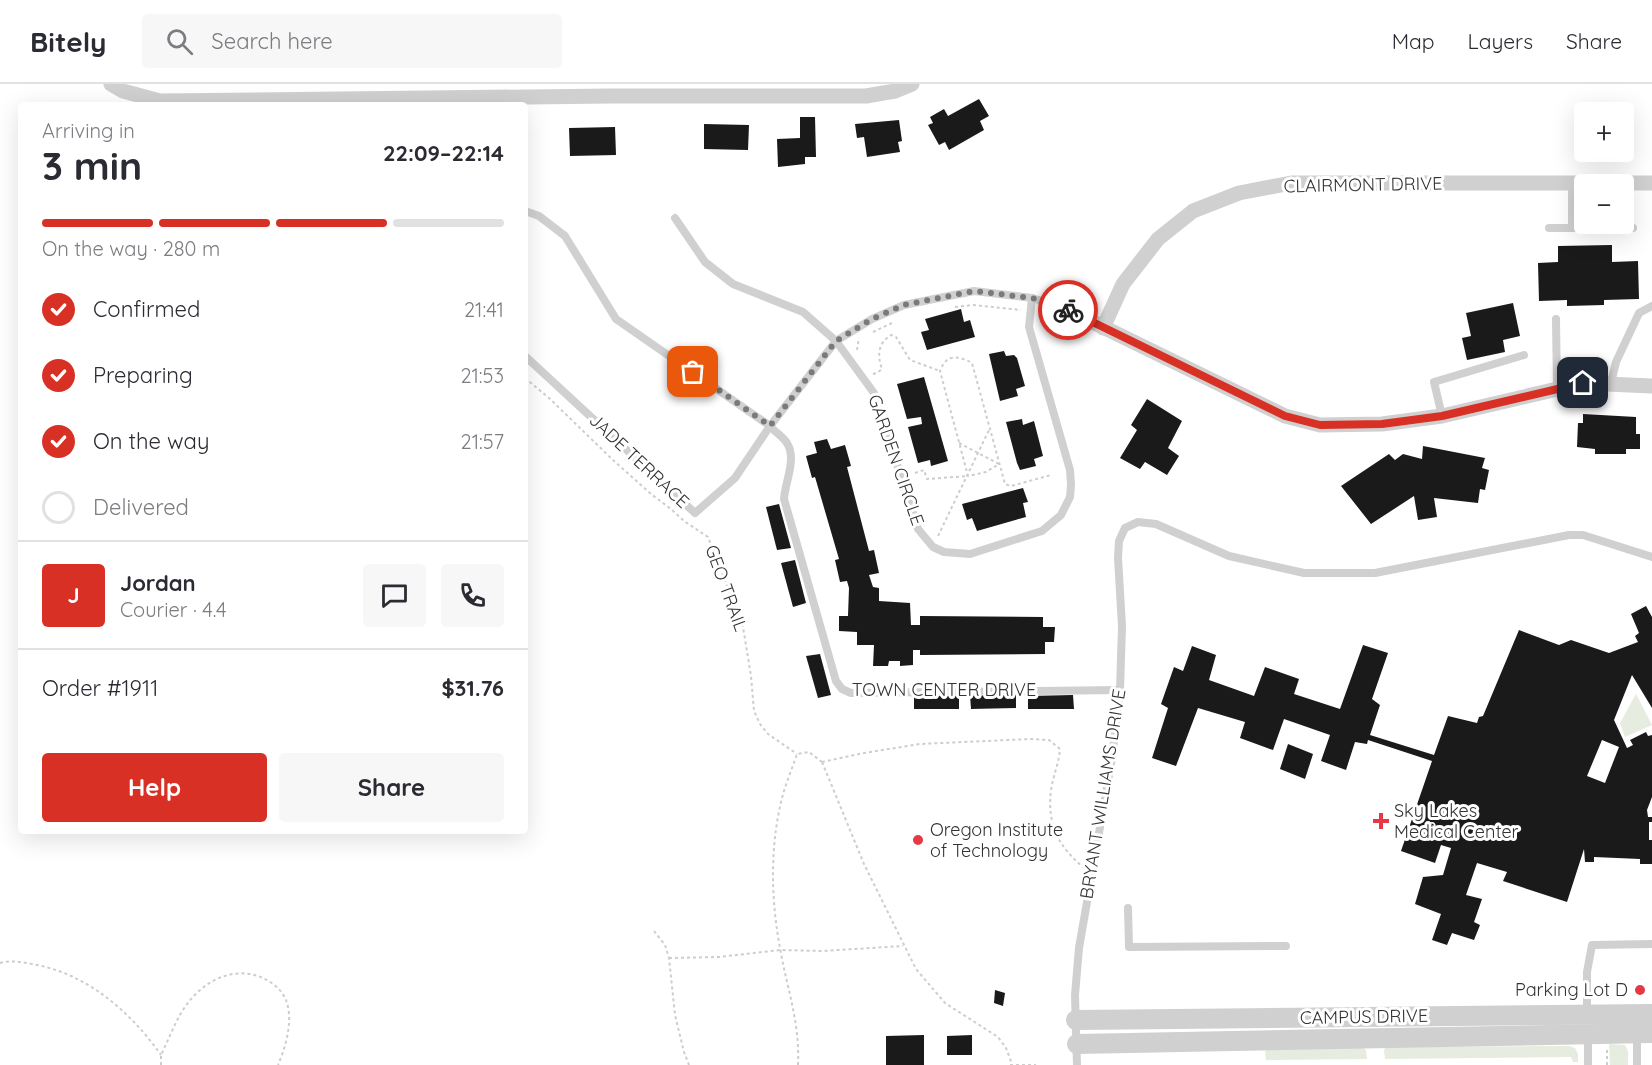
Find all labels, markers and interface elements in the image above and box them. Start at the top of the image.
search box [142,14,562,68]
text: Bitely [30,24,106,59]
icon: search [163,25,196,58]
text: Search here [211,27,333,55]
text: Map [1392,28,1435,54]
text: Layers [1468,28,1533,54]
text: Share [1566,28,1622,54]
map controls [1574,102,1634,234]
button: + [1574,102,1634,162]
text: Arriving in [42,118,135,143]
text: 22:09–22:14 [383,139,504,167]
text: 3 min [42,141,142,190]
street label: CLAIRMONT DRIVE [1283,172,1443,197]
button: − [1574,174,1634,234]
text: On the way · 280 m [42,236,220,261]
courier [1038,280,1098,340]
icon: check [42,293,75,326]
icon: bike [1052,294,1085,327]
text: Confirmed [93,295,200,323]
text: 21:41 [464,297,504,322]
pin [667,346,718,397]
icon: bag [676,355,709,388]
pin [1557,357,1608,408]
icon: check [42,359,75,392]
text: Preparing [93,361,193,389]
text: 21:53 [460,363,504,388]
icon: home [1566,366,1599,399]
street label: GARDEN CIRCLE [863,391,930,528]
street label: JADE TERRACE [585,408,694,513]
icon: check [42,425,75,458]
text: On the way [93,427,209,455]
text: 21:57 [461,429,504,454]
text: Delivered [93,493,189,521]
street label: GEO TRAIL [700,542,753,634]
button: chat [363,564,426,627]
button: phone [441,564,504,627]
text: Jordan [120,569,196,597]
text: J [67,581,80,609]
text: Courier · 4.4 [120,597,226,622]
text: Order #1911 [42,674,158,702]
text: $31.76 [441,674,504,702]
street label: TOWN CENTER DRIVE [852,678,1036,701]
street label: BRYANT WILLIAMS DRIVE [1075,687,1130,900]
button: Help [42,753,267,822]
button: Share [279,753,504,822]
place label: Sky Lakes Medical Center [1394,799,1519,843]
marker: Sky Lakes Medical Center [1372,812,1390,830]
place label: Oregon Institute of Technology [930,818,1063,862]
marker: Oregon Institute of Technology [911,833,925,847]
place label: Parking Lot D [1515,978,1628,1001]
marker: Parking Lot D [1633,983,1647,997]
street label: CAMPUS DRIVE [1300,1004,1428,1029]

